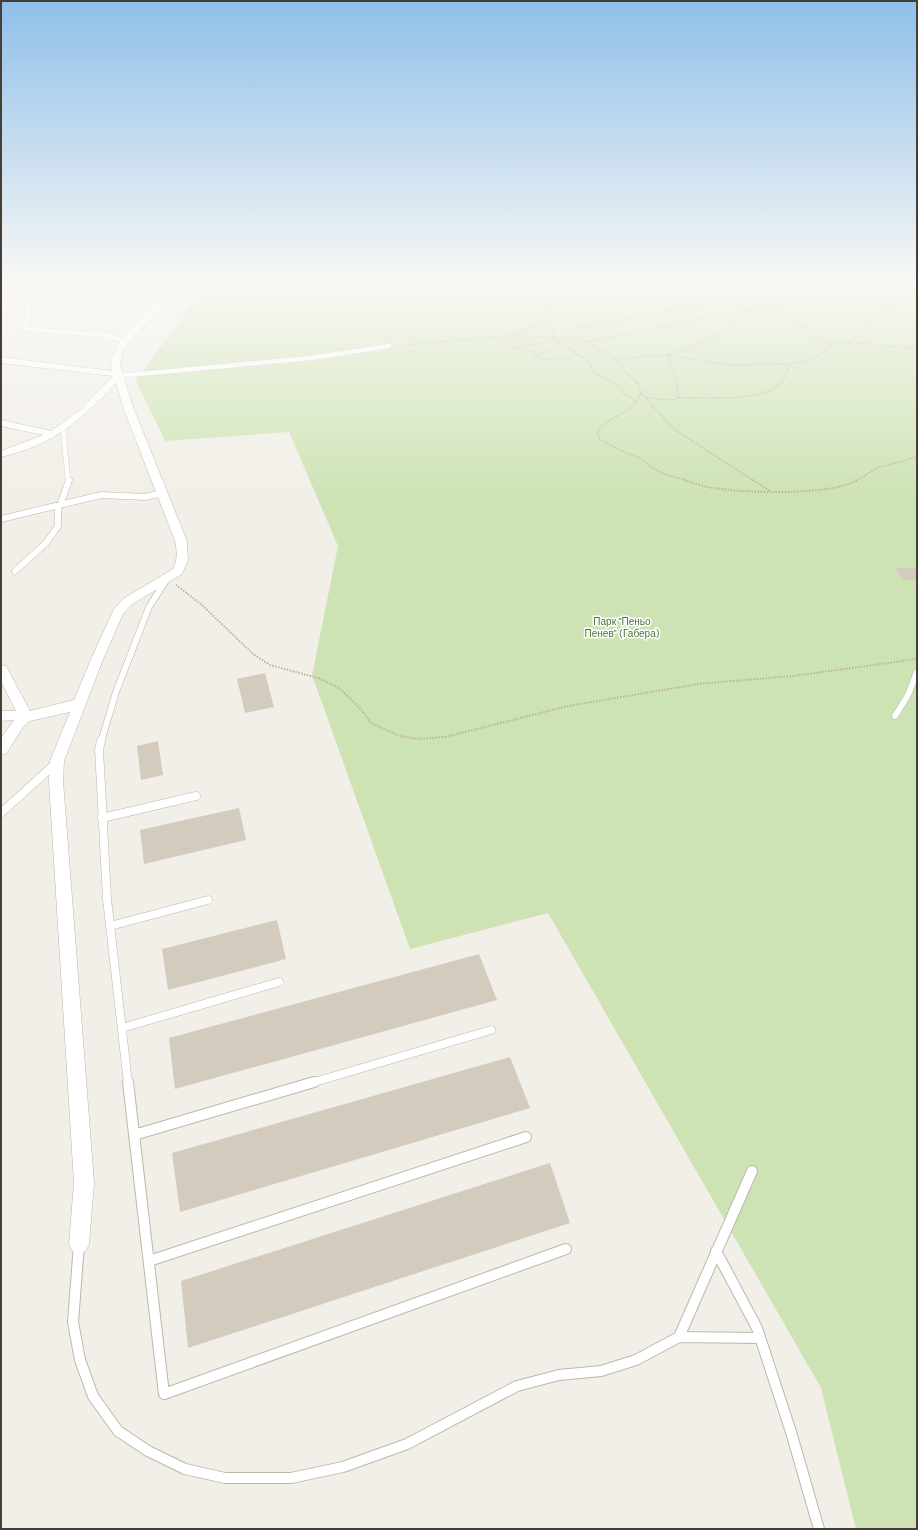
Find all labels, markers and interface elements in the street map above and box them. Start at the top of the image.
park label: Парк "Пеньо Пенев" (Габера) [585,615,660,640]

